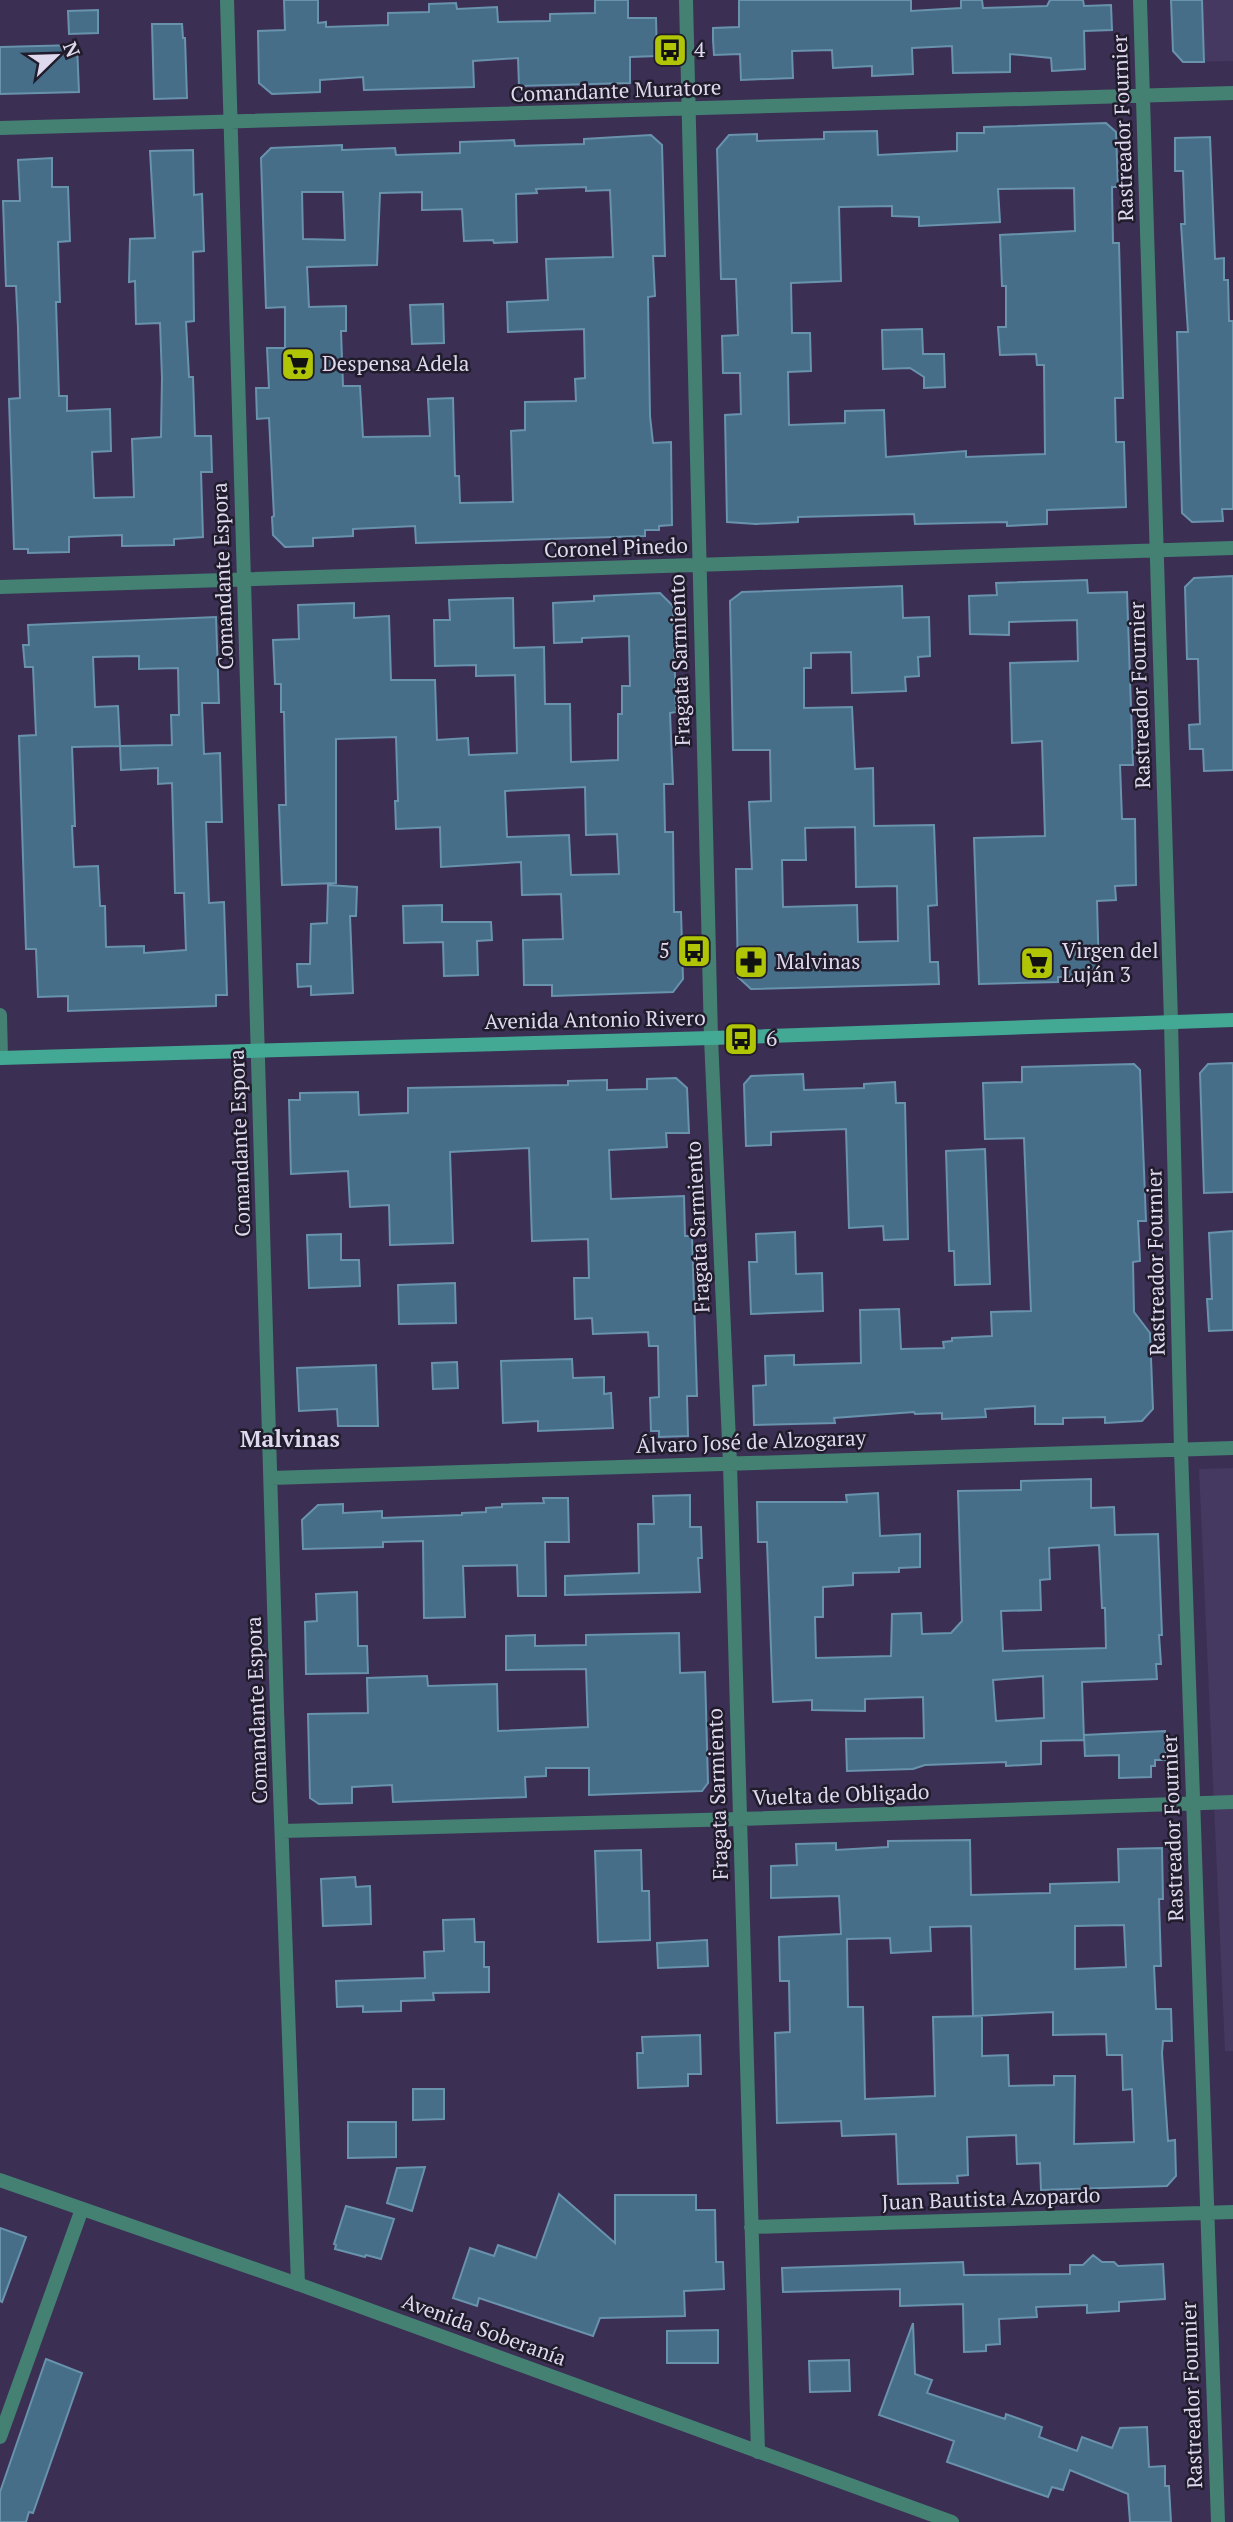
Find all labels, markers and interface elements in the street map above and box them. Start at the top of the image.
north arrow [21,21,91,91]
bus stop icon: 4 [651,31,689,69]
street label: Rastreador Fournier [1105,34,1139,222]
place label: 4 [694,35,706,63]
text: N [58,38,87,61]
street label: Comandante Muratore [510,72,722,108]
supermarket icon: Despensa Adela [279,345,317,383]
place label: Despensa Adela [322,349,470,377]
street label: Comandante Espora [205,481,239,670]
street label: Coronel Pinedo [544,530,688,564]
street label: Fragata Sarmiento [662,574,696,747]
street label: Rastreador Fournier [1122,601,1156,789]
bus stop icon: 5 [675,932,713,970]
place label: 5 [659,936,670,964]
place label: Virgen del Luján 3 [1062,936,1158,988]
pharmacy icon: Malvinas [732,943,770,981]
supermarket icon: Virgen del Luján 3 [1018,944,1056,982]
place label: Malvinas [776,947,860,975]
street label: Avenida Antonio Rivero [484,1003,706,1035]
bus stop icon: 6 [722,1020,760,1058]
place label: 6 [766,1024,777,1052]
street label: Comandante Espora [222,1048,256,1237]
street label: Fragata Sarmiento [679,1140,715,1314]
street label: Rastreador Fournier [1139,1168,1171,1356]
district label: Malvinas [240,1423,340,1454]
street label: Álvaro José de Alzogaray [635,1423,867,1459]
street label: Comandante Espora [239,1615,273,1804]
street label: Fragata Sarmiento [700,1708,734,1881]
street label: Rastreador Fournier [1155,1734,1189,1922]
street label: Vuelta de Obligado [752,1777,930,1811]
street label: Juan Bautista Azopardo [881,2180,1101,2216]
street label: Avenida Soberanía [398,2286,571,2372]
street label: Rastreador Fournier [1174,2301,1208,2489]

